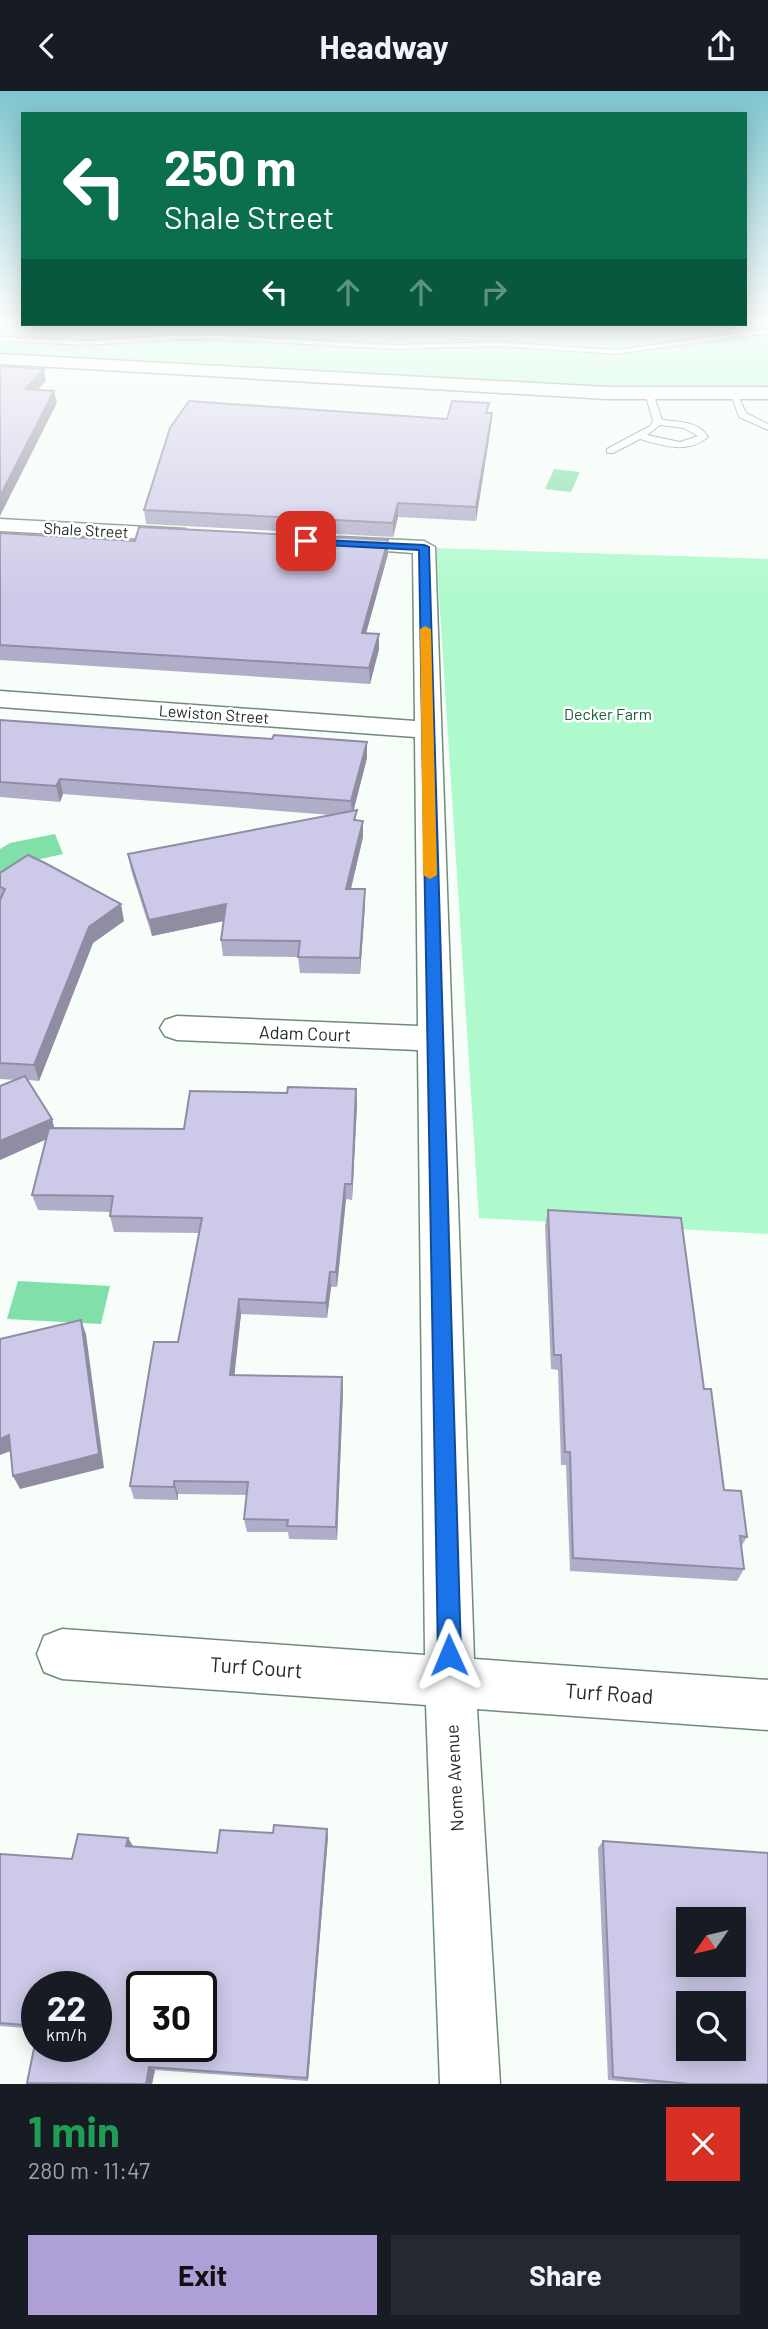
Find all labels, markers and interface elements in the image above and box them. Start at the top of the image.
icon: back [28,27,66,65]
text: Headway [319,27,449,65]
icon: share [702,27,740,65]
text: 250 m [164,137,297,196]
icon: left [49,140,140,231]
text: Shale Street [164,197,334,235]
icon: left [256,273,294,311]
icon: ahead [329,273,367,311]
icon: ahead [402,273,440,311]
icon: right [475,273,513,311]
pin [276,511,336,571]
street label: Shale Street [43,518,129,541]
icon: arrive [287,522,325,560]
street label: Lewiston Street [158,700,270,727]
park label: Decker Farm [564,704,652,723]
street label: Adam Court [259,1020,351,1046]
position arrow [412,1618,486,1692]
street label: Turf Court [209,1651,303,1682]
street label: Turf Road [564,1677,654,1708]
street label: Nome Avenue [440,1724,468,1832]
north arrow [676,1907,746,1977]
map controls [676,1907,746,2061]
speed limit sign: 30 [126,1971,217,2062]
text: 22 [47,1986,86,2028]
button: search [676,1991,746,2061]
text: km/h [46,2023,87,2045]
text: 1 min [28,2105,120,2155]
button: close [666,2107,740,2181]
text: 280 m · 11:47 [28,2156,150,2184]
button: Exit [28,2235,377,2315]
button: Share [391,2235,740,2315]

